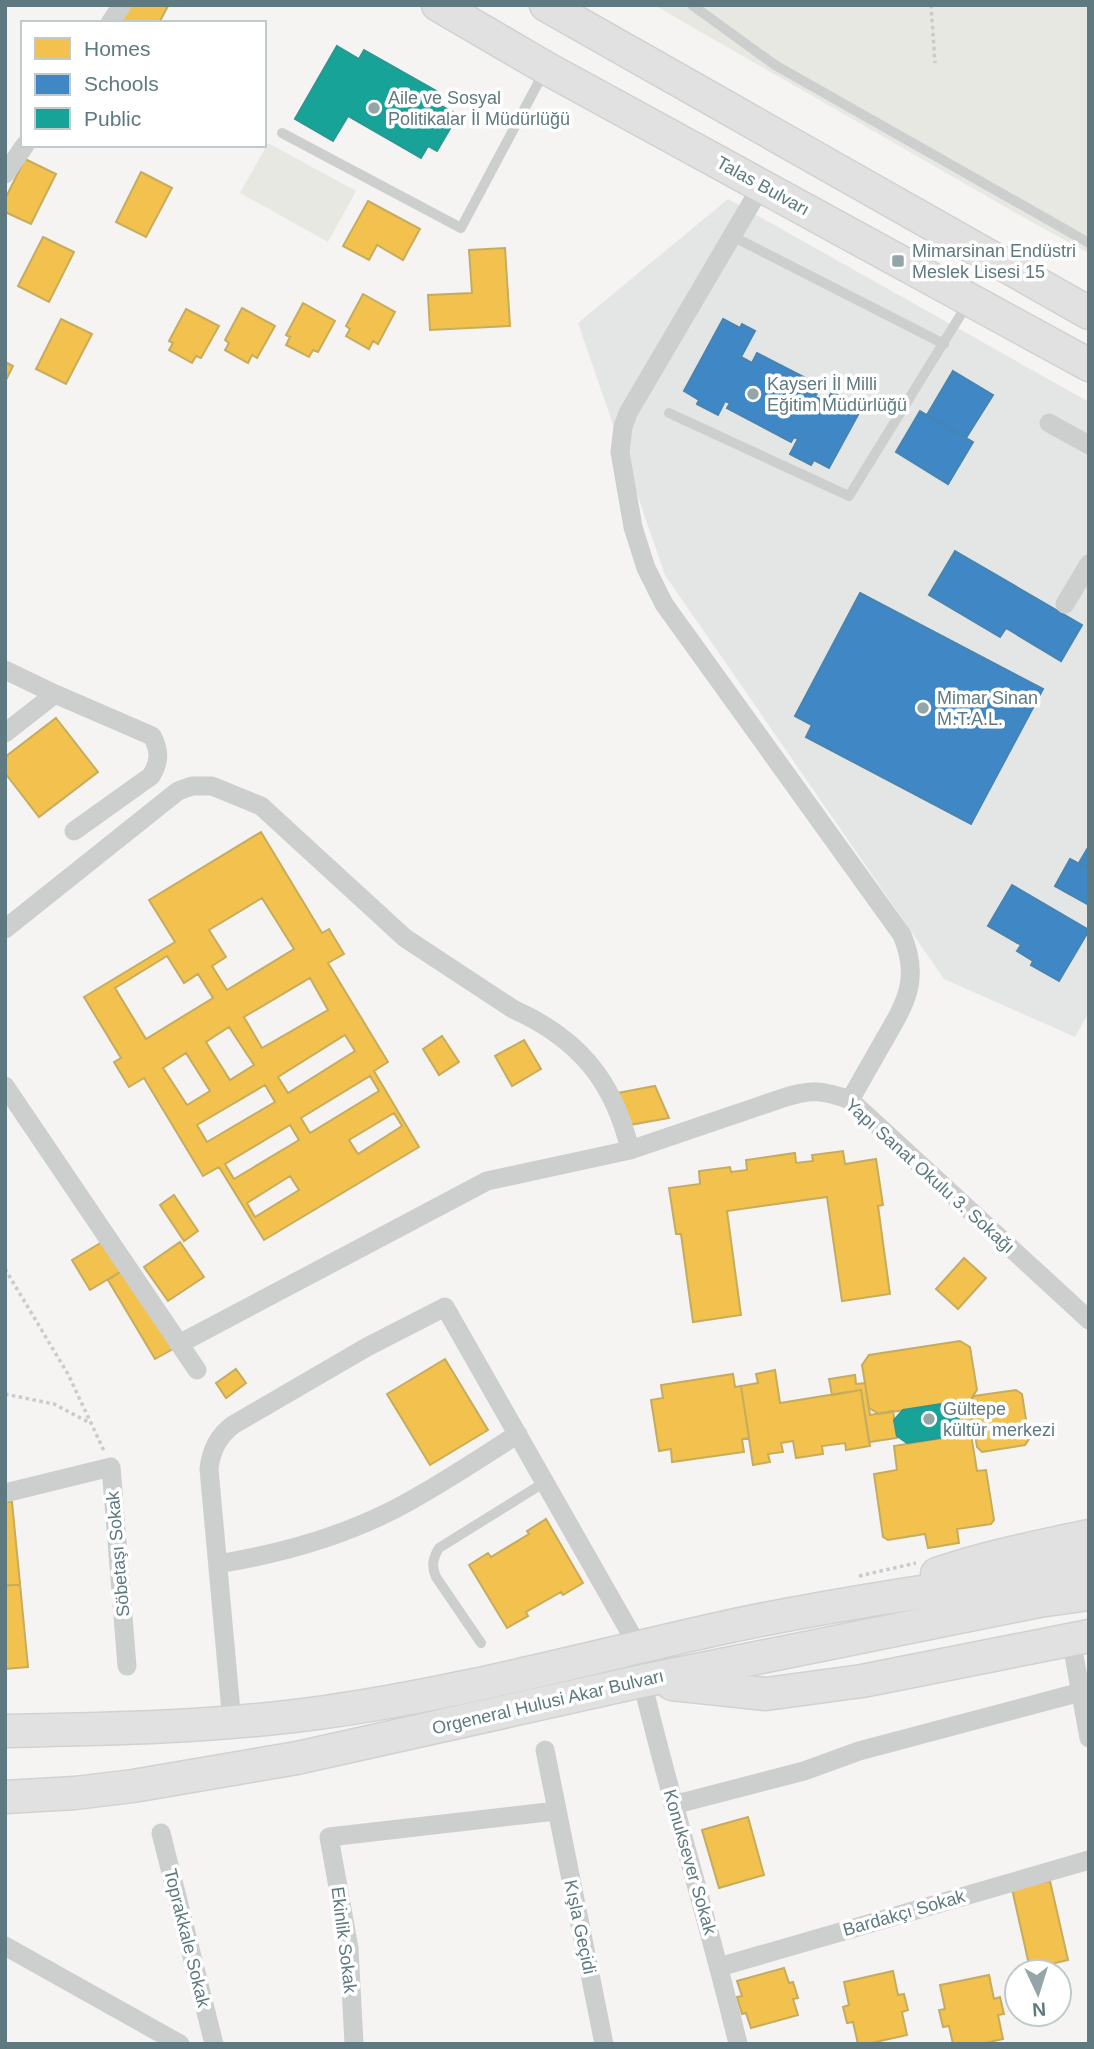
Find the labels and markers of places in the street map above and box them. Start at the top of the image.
place label: Aile ve Sosyal Politikalar İl Müdürlüğü [388,88,570,129]
marker: Aile ve Sosyal Politikalar İl Müdürlüğü [366,100,382,116]
place label: Mimarsinan Endüstri Meslek Lisesi 15 [912,241,1076,282]
marker: Mimarsinan Endüstri Meslek Lisesi 15 [890,253,906,269]
place label: Kayseri İl Milli Eğitim Müdürlüğü [767,374,907,415]
marker: Kayseri İl Milli Eğitim Müdürlüğü [745,386,761,402]
place label: Mimar Sinan M.T.A.L. [937,688,1038,729]
marker: Mimar Sinan M.T.A.L. [915,700,931,716]
place label: Gültepe kültür merkezi [943,1399,1055,1440]
marker: Gültepe kültür merkezi [921,1411,937,1427]

